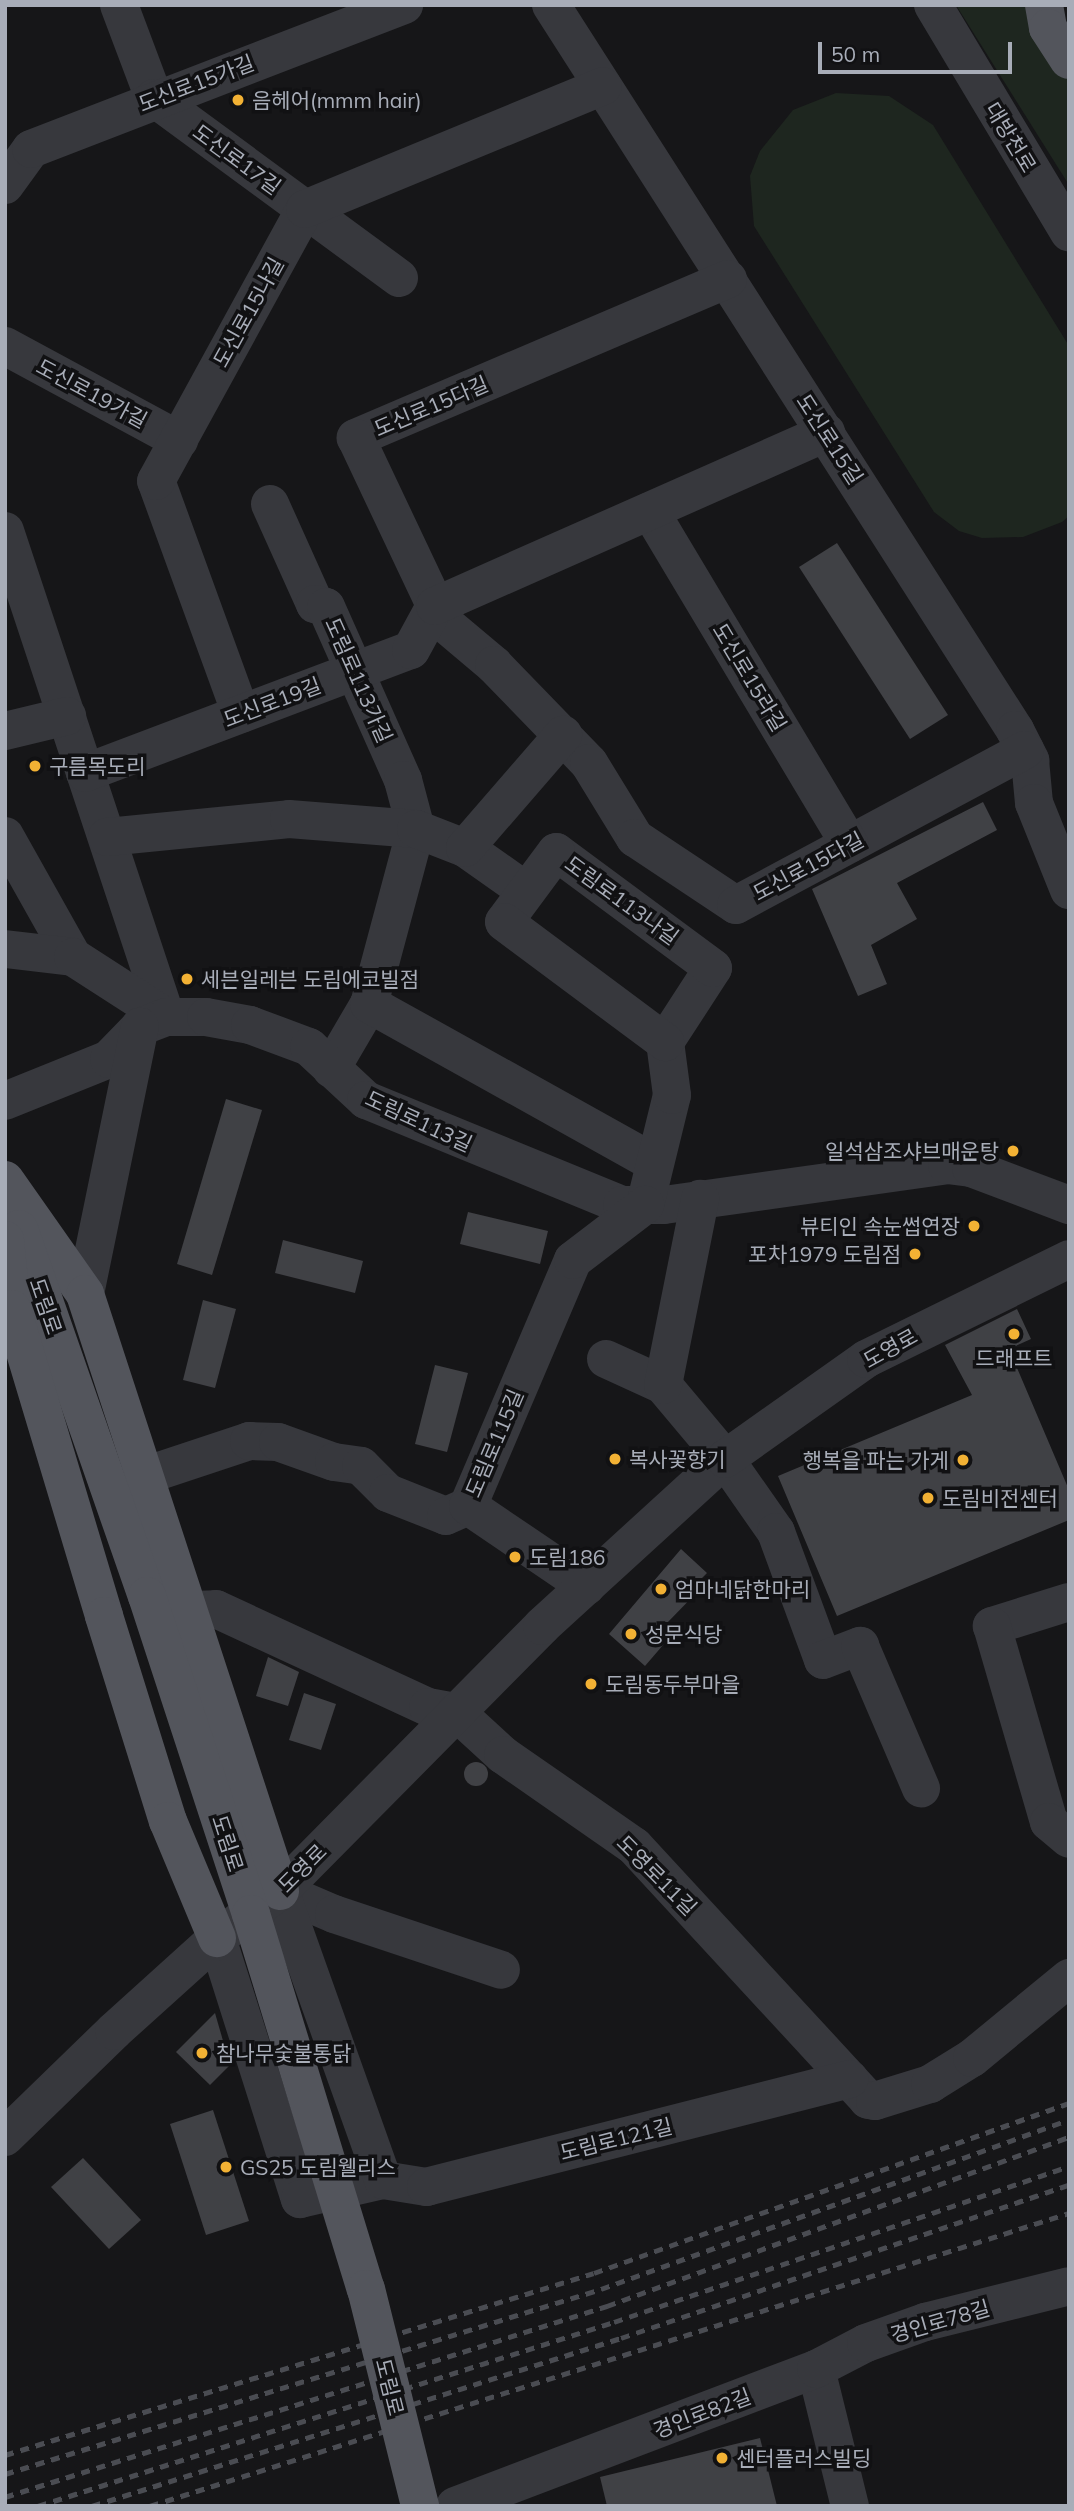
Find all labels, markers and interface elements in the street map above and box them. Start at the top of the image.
scale bar [822,28,1016,72]
text: 50 m [831,41,880,67]
street label: 도신로15가길 [135,49,257,117]
place label: 음헤어(mmm hair) [252,87,422,113]
marker: 음헤어(mmm hair) [230,92,246,108]
street label: 대방천로 [980,97,1042,177]
street label: 도신로17길 [188,119,286,199]
street label: 도신로15나길 [207,253,289,371]
street label: 도신로19가길 [32,353,152,433]
street label: 도신로15다길 [370,371,492,441]
street label: 도신로15길 [792,389,868,489]
street label: 도림로113가길 [320,613,398,747]
street label: 도신로15라길 [708,618,792,736]
street label: 도신로19길 [220,672,324,732]
place label: 구름목도리 [49,753,146,779]
marker: 구름목도리 [27,758,43,774]
street label: 도신로15다길 [748,826,868,906]
street label: 도림로113나길 [560,850,684,950]
place label: 세븐일레븐 도림에코빌점 [201,966,419,992]
marker: 세븐일레븐 도림에코빌점 [179,971,195,987]
street label: 도림로113길 [362,1085,476,1157]
place label: 일석삼조샤브매운탕 [825,1138,999,1164]
marker: 일석삼조샤브매운탕 [1005,1143,1021,1159]
place label: 뷰티인 속눈썹연장 [800,1213,960,1239]
marker: 뷰티인 속눈썹연장 [966,1218,982,1234]
place label: 포차1979 도림점 [749,1241,901,1267]
marker: 포차1979 도림점 [907,1246,923,1262]
street label: 도림로 [25,1274,67,1338]
street label: 도영로 [859,1323,921,1373]
marker: 드래프트 [1006,1326,1022,1342]
place label: 드래프트 [975,1345,1053,1371]
street label: 도림로115길 [460,1385,528,1501]
place label: 복사꽃향기 [629,1446,726,1472]
place label: 행복을 파는 가게 [803,1447,949,1473]
marker: 복사꽃향기 [607,1451,623,1467]
marker: 행복을 파는 가게 [955,1452,971,1468]
place label: 도림비전센터 [942,1485,1058,1511]
marker: 도림비전센터 [920,1490,936,1506]
place label: 도림186 [529,1544,605,1570]
marker: 도림186 [507,1549,523,1565]
place label: 엄마네닭한마리 [675,1576,810,1602]
marker: 엄마네닭한마리 [653,1581,669,1597]
place label: 성문식당 [645,1621,722,1647]
marker: 성문식당 [623,1626,639,1642]
place label: 도림동두부마을 [605,1671,740,1697]
marker: 도림동두부마을 [583,1676,599,1692]
street label: 도림로 [207,1812,249,1874]
street label: 도영로11길 [612,1830,702,1920]
street label: 도영로 [273,1839,331,1897]
place label: 참나무숯불통닭 [216,2040,351,2066]
marker: 참나무숯불통닭 [194,2045,210,2061]
street label: 도림로121길 [557,2113,675,2165]
place label: GS25 도림웰리스 [240,2154,396,2180]
marker: GS25 도림웰리스 [218,2159,234,2175]
street label: 경인로78길 [887,2295,993,2347]
street label: 도림로 [371,2356,409,2418]
street label: 경인로82길 [650,2383,754,2443]
place label: 센터플러스빌딩 [736,2445,871,2471]
marker: 센터플러스빌딩 [714,2450,730,2466]

